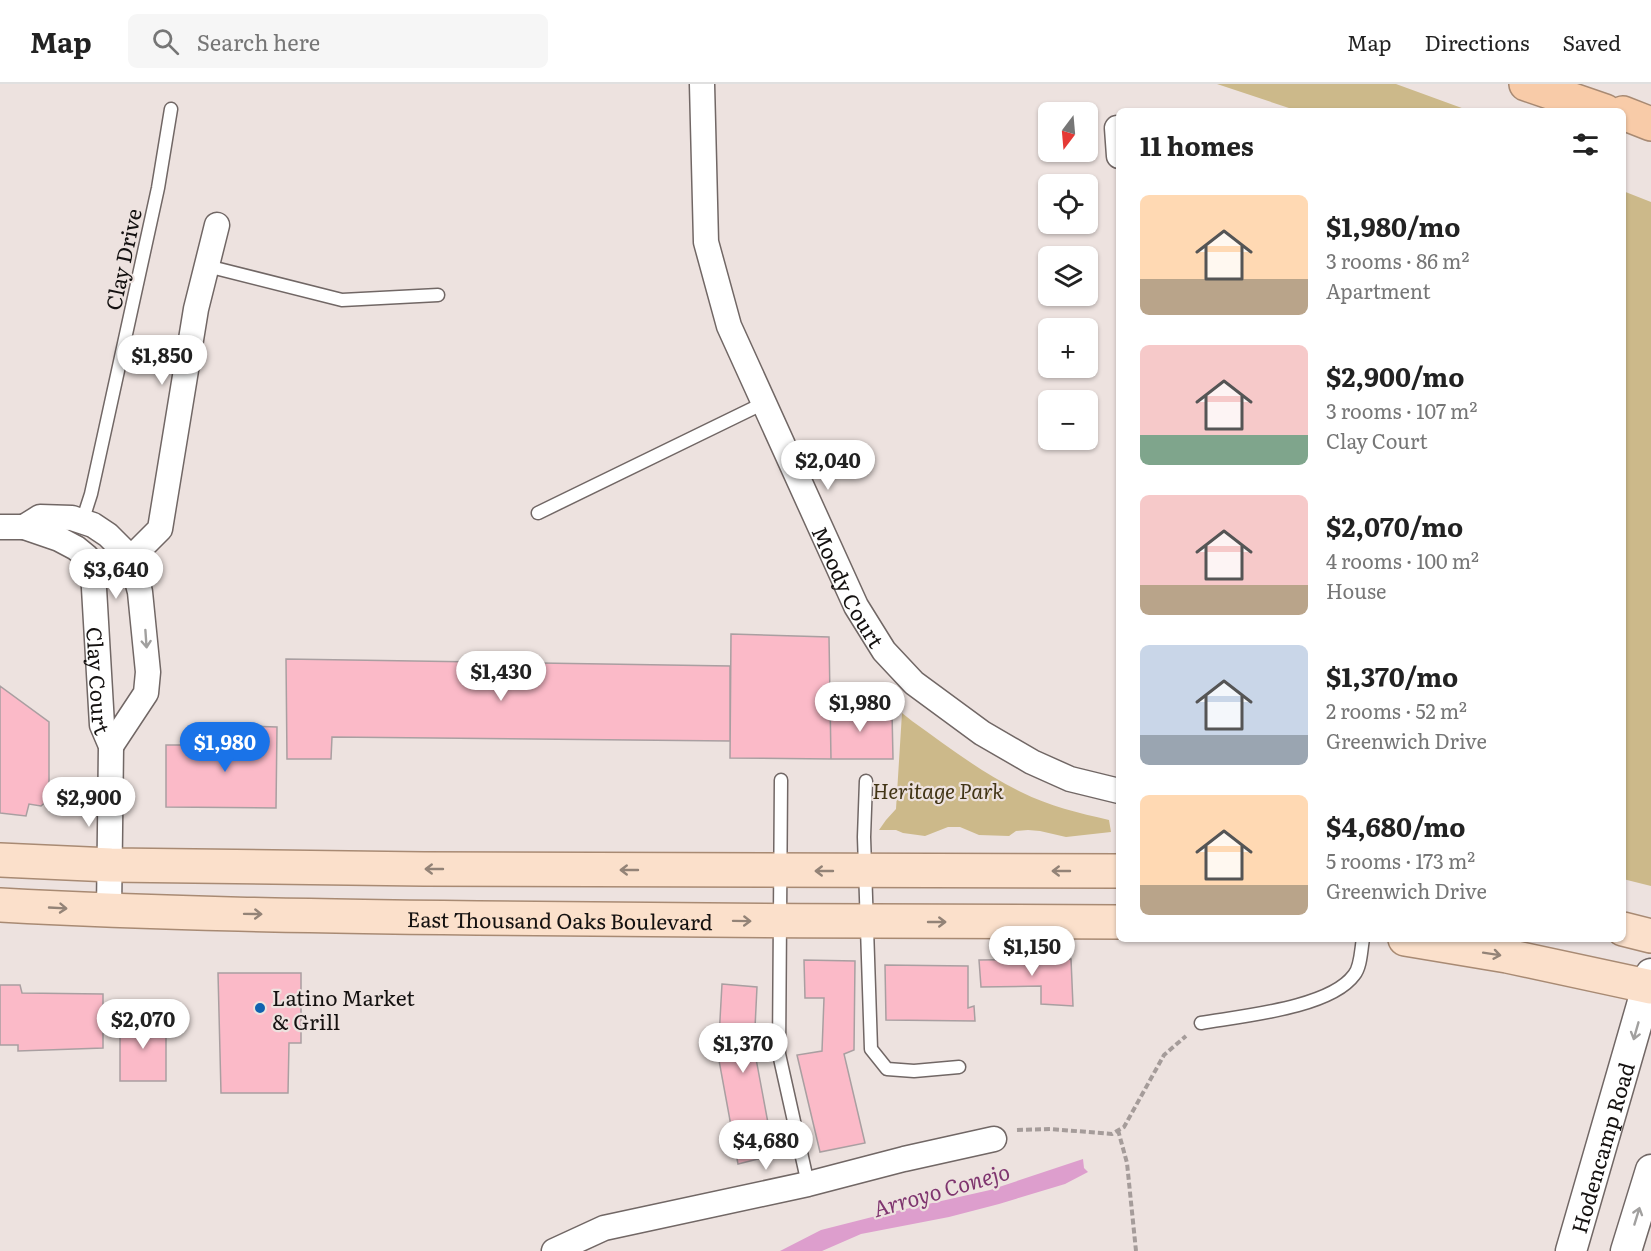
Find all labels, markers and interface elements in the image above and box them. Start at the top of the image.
search box [128,14,548,68]
text: Map [30,20,92,62]
icon: search [149,25,182,58]
text: Search here [197,25,320,58]
text: Map [1347,26,1392,57]
text: Directions [1425,26,1530,57]
text: Saved [1563,26,1621,57]
north arrow [1038,102,1098,162]
map controls [1038,102,1098,450]
text: 11 homes [1140,125,1254,164]
icon: filters [1569,128,1602,161]
button: locate [1038,174,1098,234]
street label: Clay Drive [96,205,148,313]
text: $1,980/mo [1326,206,1460,245]
icon: home [1188,219,1260,291]
text: 3 rooms · 86 m² [1326,245,1469,275]
button: layers [1038,246,1098,306]
text: Apartment [1326,275,1431,305]
button: + [1038,318,1098,378]
pin: $1,850 [113,335,211,386]
text: $1,850 [131,339,193,369]
text: $2,900/mo [1326,356,1464,395]
icon: home [1188,369,1260,441]
button: − [1038,390,1098,450]
text: 3 rooms · 107 m² [1326,395,1477,425]
text: Clay Court [1326,425,1428,455]
pin: $2,040 [779,440,877,491]
text: $2,040 [795,444,861,474]
text: $2,070/mo [1326,506,1463,545]
icon: home [1188,519,1260,591]
street label: Moody Court [806,521,894,653]
text: 4 rooms · 100 m² [1326,545,1479,575]
pin: $3,640 [67,549,165,600]
text: $3,640 [83,553,149,583]
text: House [1326,575,1386,605]
street label: Clay Court [81,626,120,739]
one-way arrow [141,628,152,648]
pin: $1,430 [452,651,550,702]
text: $1,430 [470,655,532,685]
text: $1,370/mo [1326,656,1458,695]
icon: home [1188,669,1260,741]
pin: $1,980 [811,682,909,733]
text: $1,980 [829,686,891,716]
text: 2 rooms · 52 m² [1326,695,1467,725]
pin: $1,980 [176,722,274,773]
text: Greenwich Drive [1326,725,1487,755]
text: $1,980 [194,726,256,756]
park label: Heritage Park [872,774,1004,805]
pin: $2,900 [40,777,138,828]
text: $2,900 [56,781,122,811]
text: $4,680/mo [1326,806,1466,845]
icon: home [1188,819,1260,891]
text: 5 rooms · 173 m² [1326,845,1475,875]
one-way arrow [424,863,444,875]
one-way arrow [619,864,639,876]
one-way arrow [814,865,834,877]
one-way arrow [1051,865,1071,877]
text: Greenwich Drive [1326,875,1487,905]
street label: East Thousand Oaks Boulevard [407,902,713,936]
one-way arrow [48,903,68,914]
one-way arrow [243,908,263,920]
one-way arrow [732,915,752,927]
one-way arrow [927,916,947,928]
pin: $1,150 [983,926,1081,977]
text: $1,150 [1003,930,1061,960]
one-way arrow [1481,948,1501,959]
place label: Latino Market & Grill [272,981,415,1036]
pin: $2,070 [94,999,192,1050]
marker: Latino Market & Grill [253,1001,267,1015]
text: $2,070 [111,1003,175,1033]
one-way arrow [1630,1021,1641,1040]
pin: $1,370 [694,1023,792,1074]
text: $1,370 [713,1027,773,1057]
street label: Hodencamp Road [1562,1058,1640,1236]
pin: $4,680 [717,1120,815,1171]
text: $4,680 [733,1124,799,1154]
water label: Arroyo Conejo [869,1154,1013,1224]
one-way arrow [1632,1207,1643,1226]

